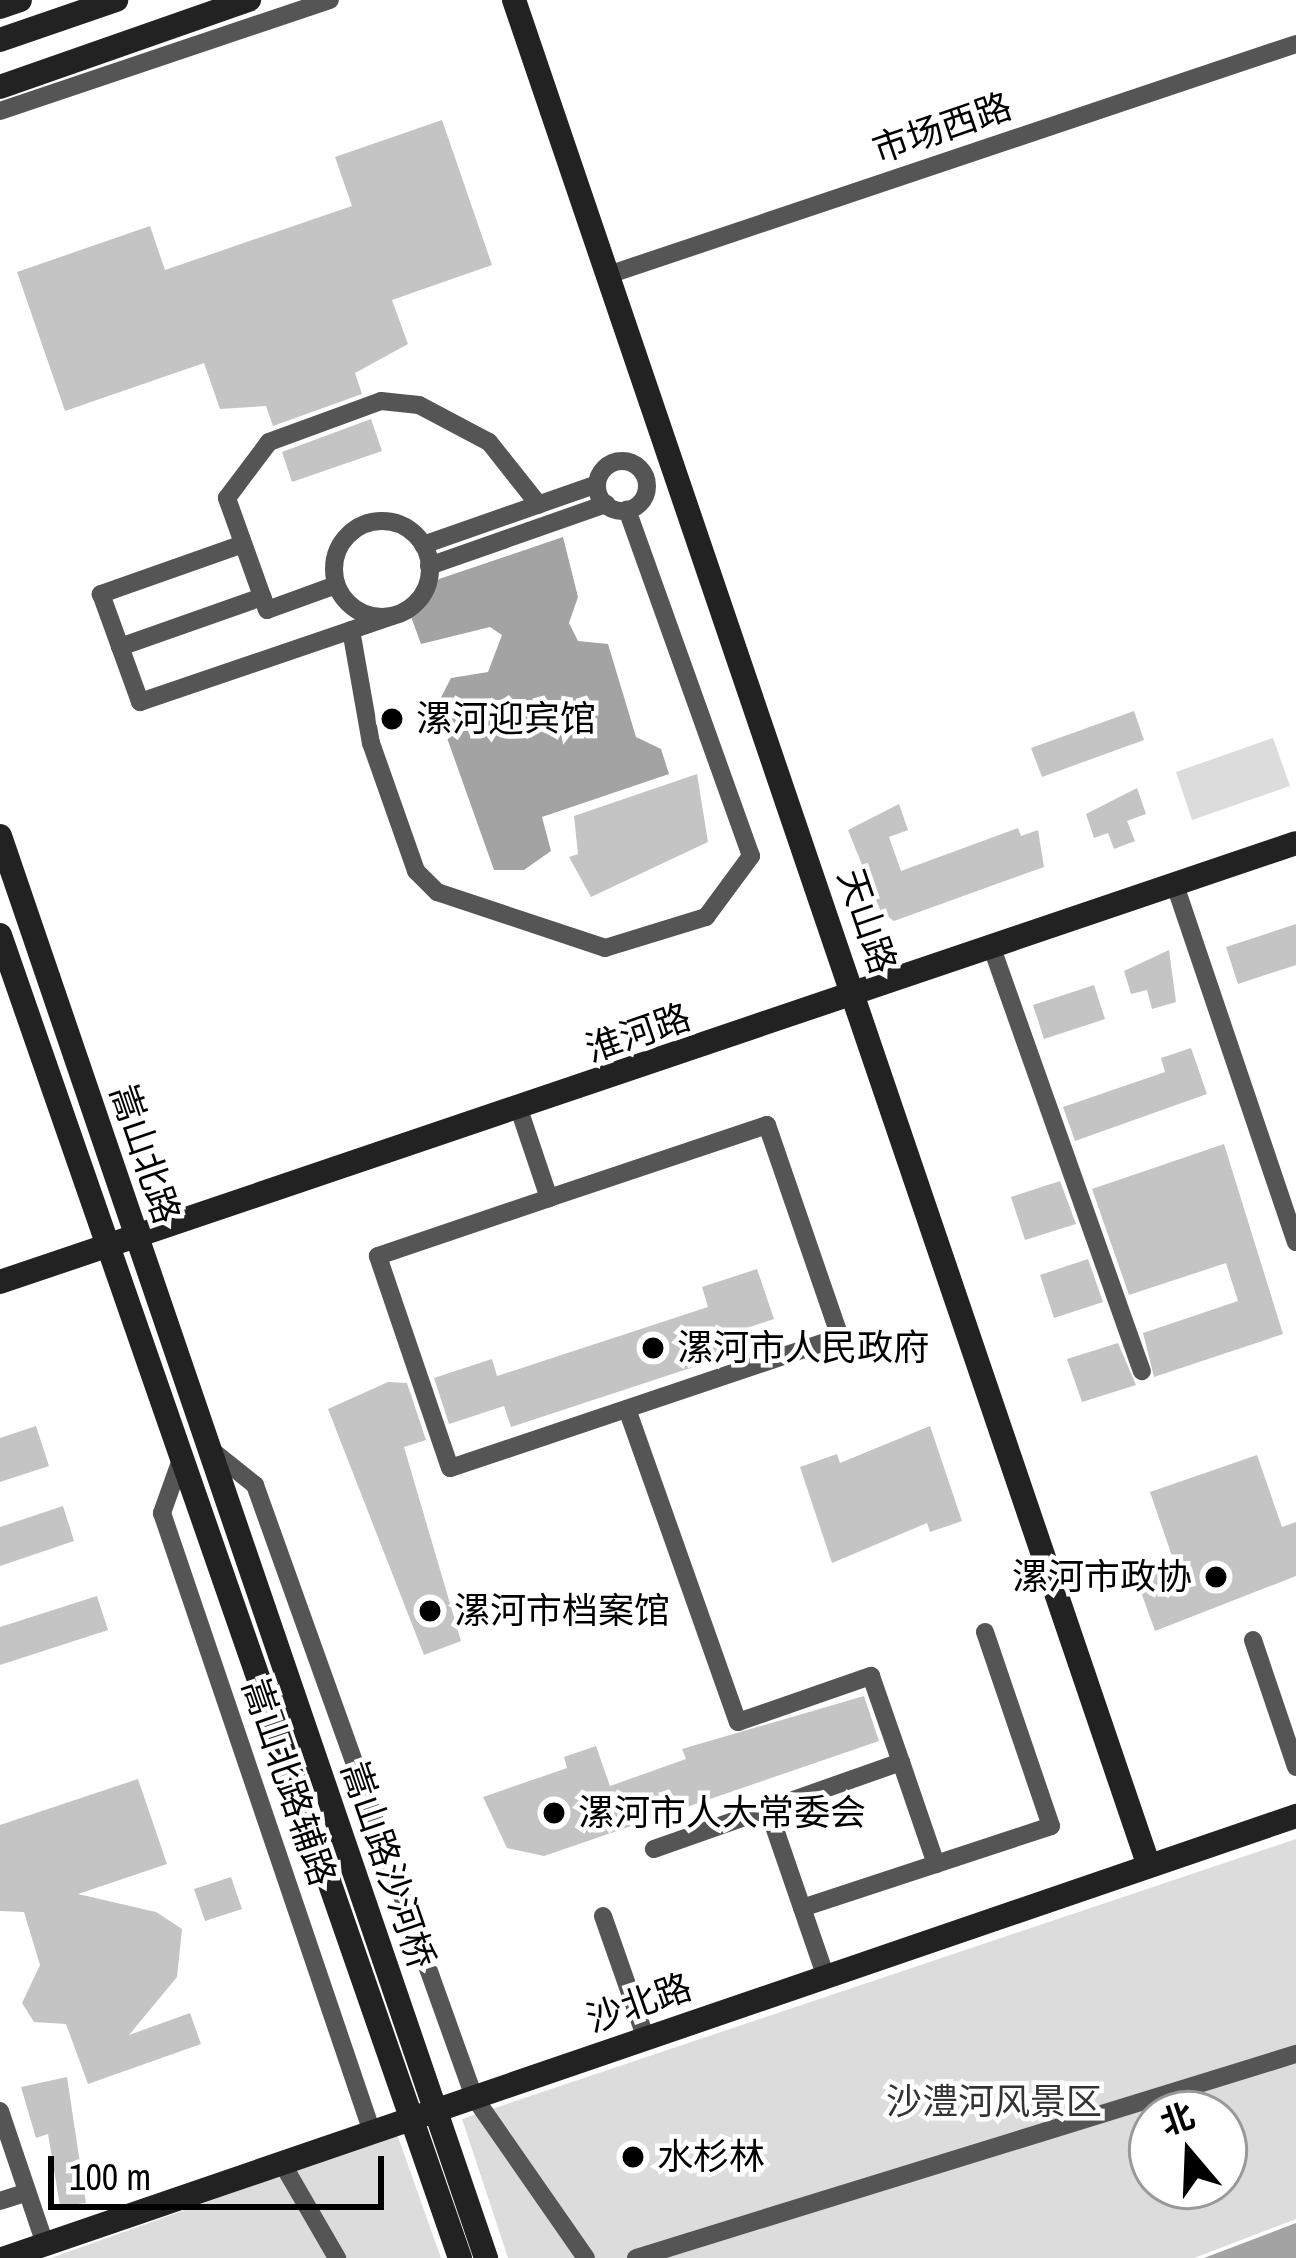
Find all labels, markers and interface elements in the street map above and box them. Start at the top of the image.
street label: 市场西路 [867,84,1017,172]
place label: 漯河迎宾馆 [416,697,596,741]
marker: 漯河迎宾馆 [379,706,405,732]
street label: 天山路 [829,863,905,979]
street label: 淮河路 [580,995,696,1071]
street label: 嵩山北路 [101,1079,189,1229]
place label: 漯河市人民政府 [677,1326,929,1370]
marker: 漯河市人民政府 [640,1335,666,1361]
place label: 漯河市政协 [1012,1555,1192,1599]
marker: 漯河市政协 [1203,1564,1229,1590]
place label: 漯河市档案馆 [454,1589,670,1633]
marker: 漯河市档案馆 [417,1598,443,1624]
street label: 嵩山北路辅路 [233,1673,345,1891]
street label: 嵩山路沙河桥 [332,1756,444,1974]
place label: 漯河市人大常委会 [578,1791,866,1835]
marker: 漯河市人大常委会 [541,1800,567,1826]
street label: 沙北路 [581,1965,697,2041]
park label: 沙澧河风景区 [886,2080,1102,2124]
north arrow [1128,2090,1248,2210]
text: 北 [1154,2093,1200,2145]
scale bar [54,2132,390,2206]
place label: 水杉林 [657,2135,765,2179]
marker: 水杉林 [620,2144,646,2170]
text: 100 m [69,2153,151,2201]

